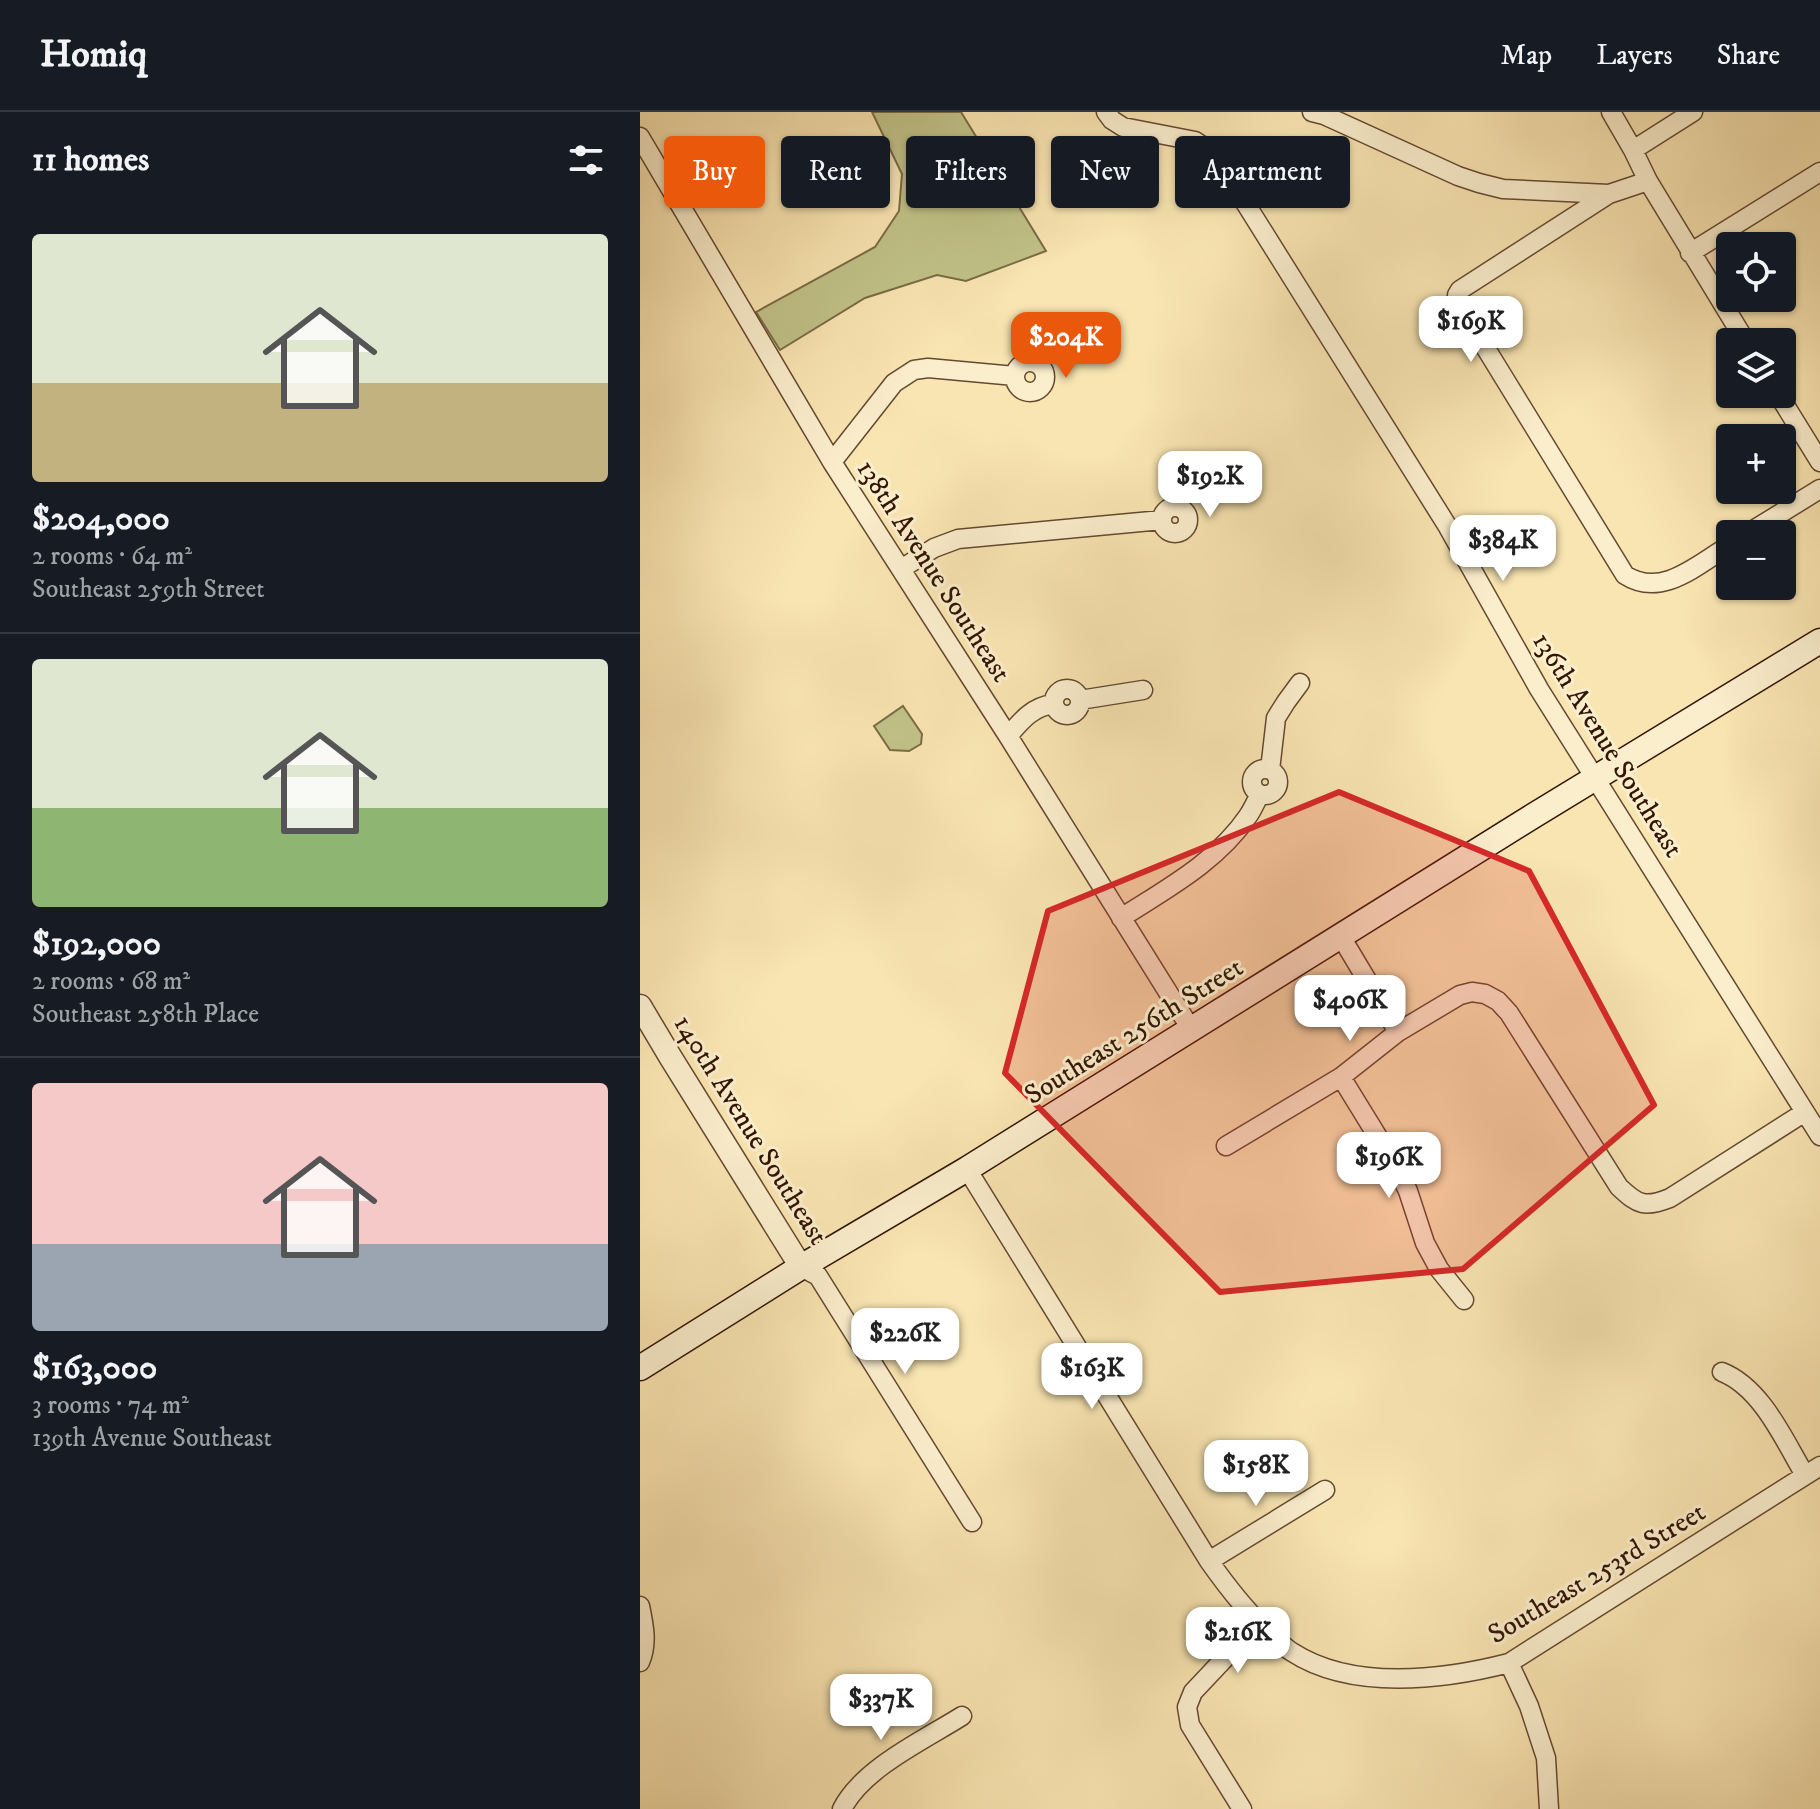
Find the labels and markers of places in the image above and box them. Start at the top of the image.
pin: $169K [1415,296,1527,364]
pin: $204K [1010,312,1122,380]
pin: $192K [1154,451,1266,519]
pin: $384K [1447,515,1559,583]
pin: $406K [1294,975,1406,1043]
pin: $196K [1333,1132,1445,1200]
pin: $226K [849,1308,961,1376]
pin: $163K [1036,1343,1148,1411]
pin: $158K [1200,1440,1312,1508]
pin: $216K [1182,1607,1294,1675]
pin: $337K [825,1674,937,1742]

